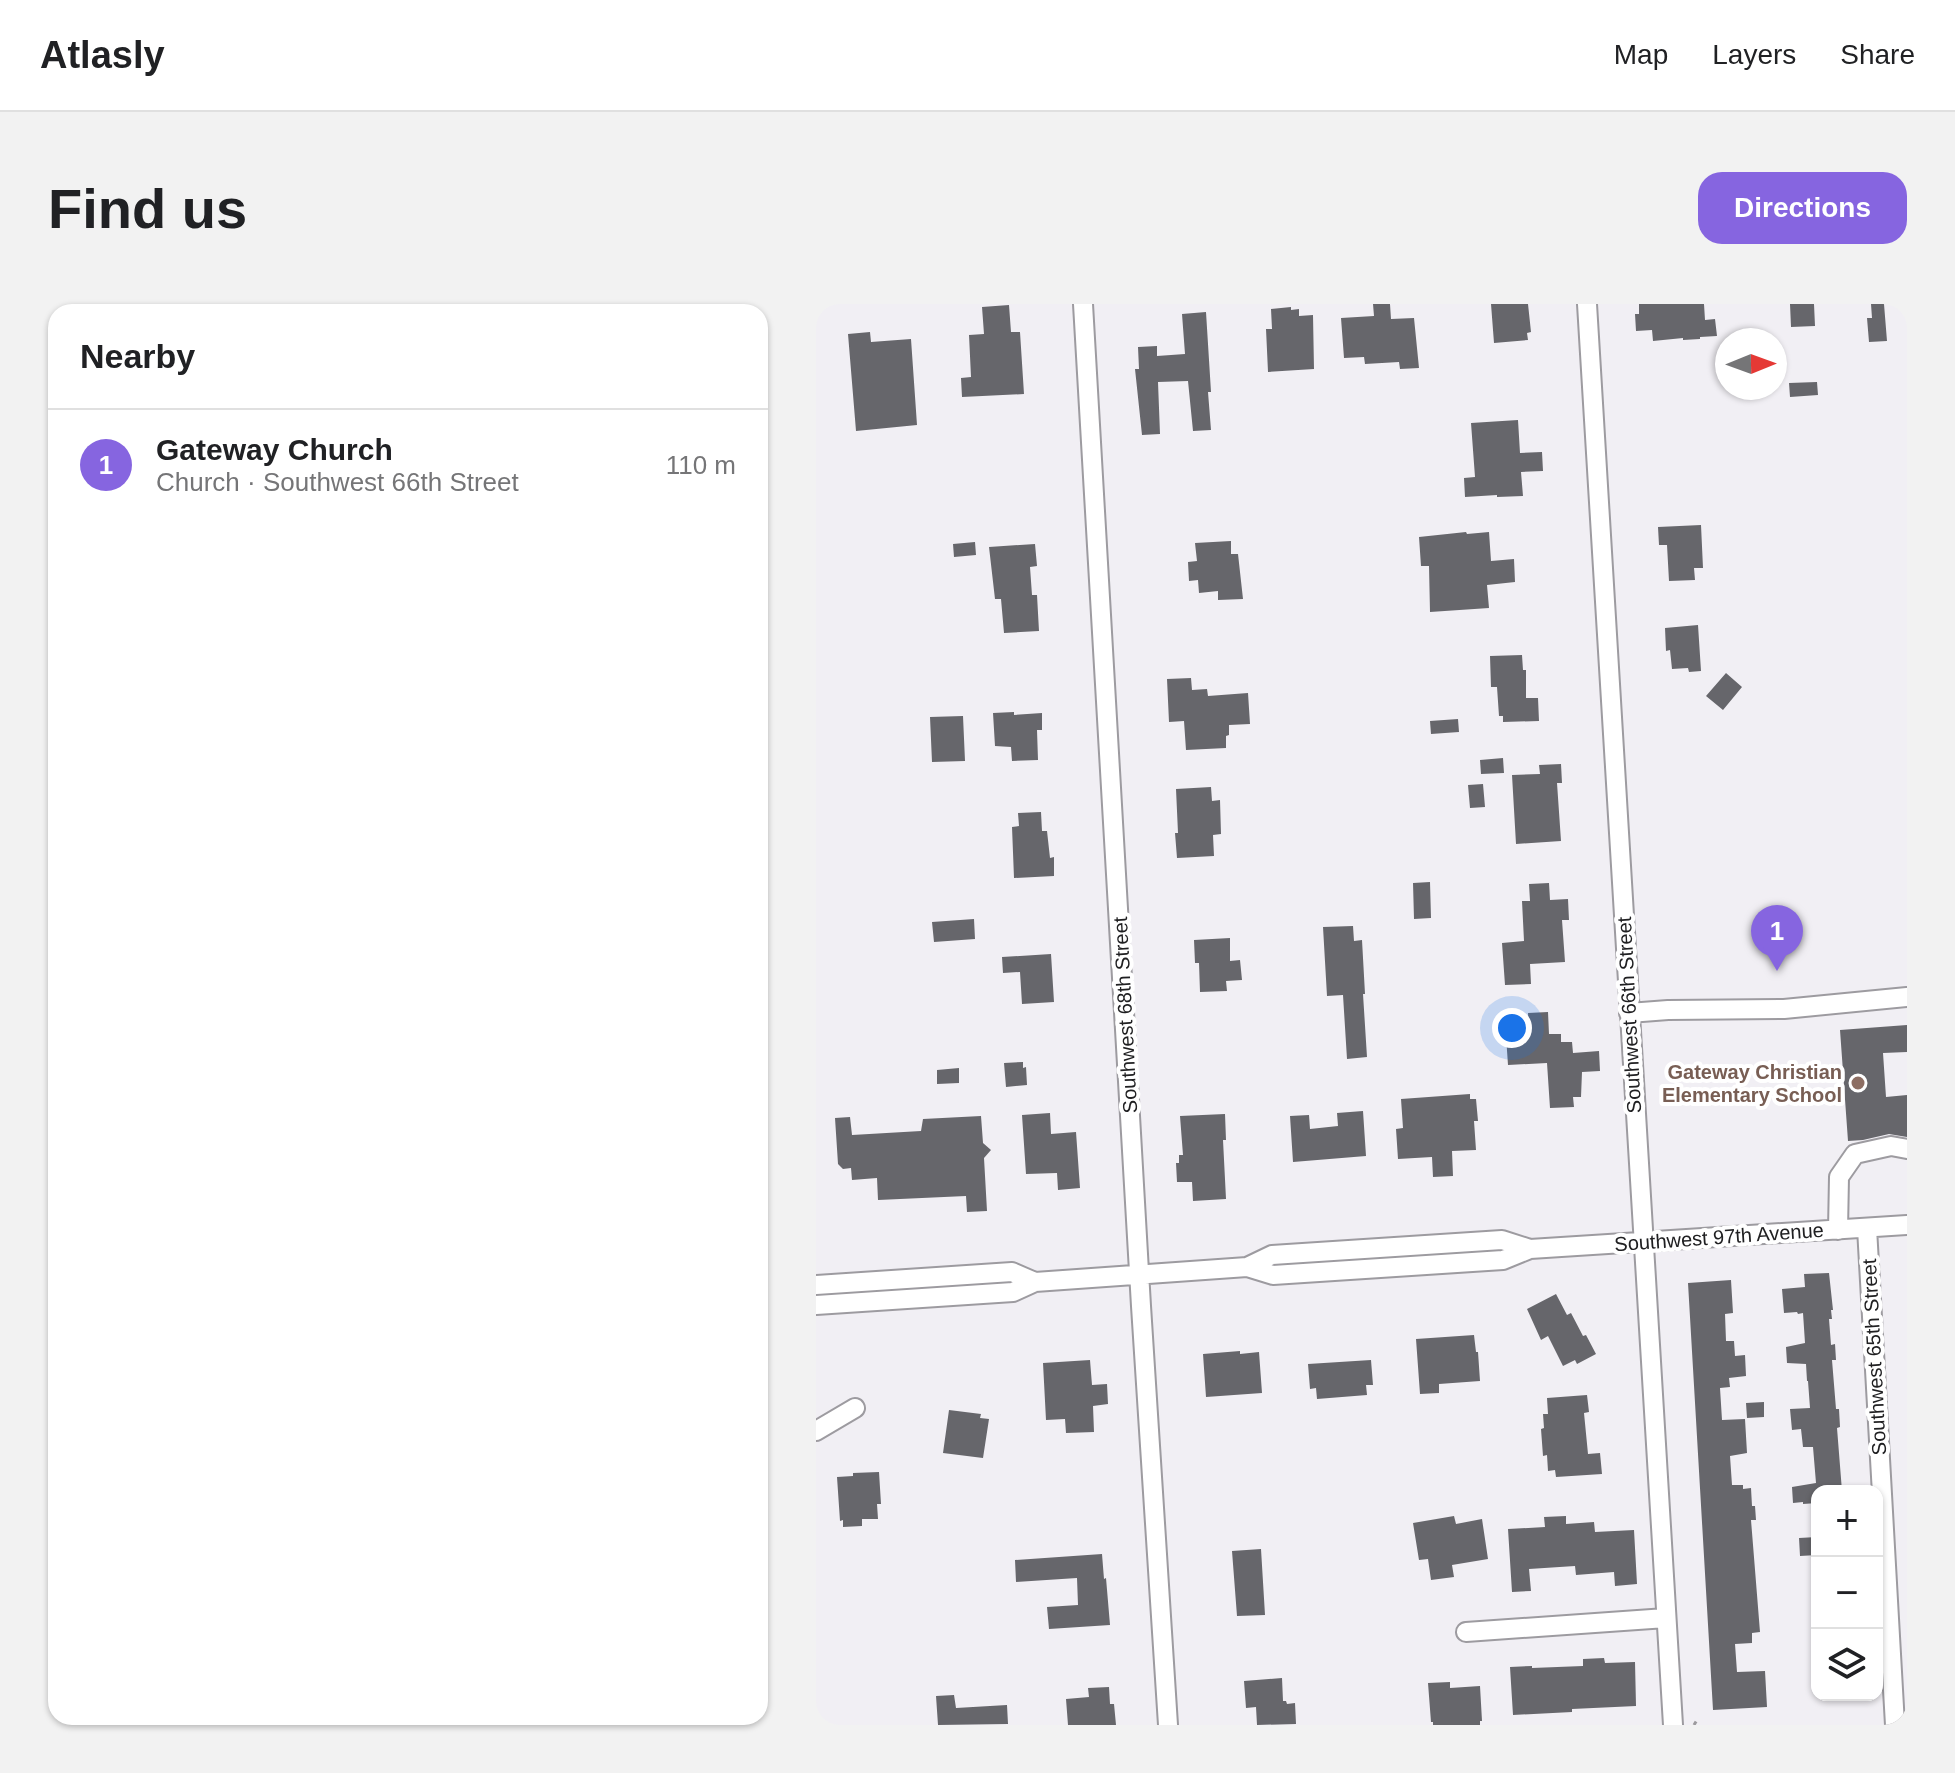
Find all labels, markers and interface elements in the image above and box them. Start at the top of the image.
text: Atlasly [40,34,165,76]
text: Map [1614,39,1668,70]
text: Layers [1712,39,1796,70]
text: Share [1840,39,1915,70]
button: Directions [1698,172,1907,244]
text: Find us [48,177,247,240]
north arrow [1715,328,1787,400]
text: Nearby [80,337,195,375]
text: Gateway Church [156,433,393,466]
text: 1 [99,450,113,480]
text: 110 m [666,450,736,480]
text: Church · Southwest 66th Street [156,467,519,497]
pin: 1 [1751,905,1803,971]
street label: Southwest 68th Street [1109,916,1141,1114]
street label: Southwest 66th Street [1613,916,1645,1114]
your location [1492,1008,1532,1048]
place label: Gateway Christian Elementary School [1662,1061,1842,1106]
marker: Gateway Christian Elementary School [1849,1074,1867,1092]
street label: Southwest 97th Avenue [1614,1219,1824,1255]
street label: Southwest 65th Street [1858,1258,1890,1456]
map controls [1811,1485,1883,1701]
button: + [1811,1485,1883,1557]
button: − [1811,1557,1883,1629]
button: layers [1811,1629,1883,1701]

